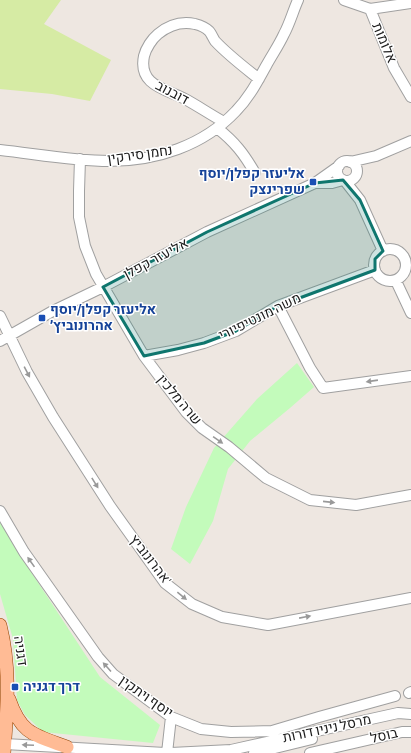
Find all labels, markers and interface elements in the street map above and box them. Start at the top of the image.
street label: אלומות [369,21,399,65]
street label: דובנוב [153,79,191,107]
street label: נחמן סירקין [106,143,174,167]
place label: אליעזר קפלן/יוסף שפרינצק [199,167,305,197]
marker: אליעזר קפלן/יוסף שפרינצק [308,177,318,187]
street label: אליעזר קפלן [121,236,191,282]
street label: משה מונטיפיורי [217,291,303,343]
place label: אליעזר קפלן/יוסף אהרונוביץ׳ [50,303,156,333]
marker: אליעזר קפלן/יוסף אהרונוביץ׳ [37,313,47,323]
one-way arrow [24,366,30,378]
street label: שרה מלכין [154,372,204,428]
one-way arrow [366,378,378,384]
one-way arrow [213,436,224,444]
one-way arrow [91,477,98,489]
one-way arrow [323,499,335,505]
street label: אהרונוביץ' [126,533,174,587]
one-way arrow [27,557,35,568]
one-way arrow [176,592,187,601]
one-way arrow [299,614,311,620]
street label: דגניה [11,635,29,667]
one-way arrow [103,663,112,672]
street label: יוסף ויתקין [117,673,175,721]
place label: דרך דגניה [23,680,80,694]
marker: דרך דגניה [10,682,20,692]
street label: מרסל ניניו דורות [281,713,373,745]
street label: בוסל [369,726,400,746]
one-way arrow [22,741,34,748]

